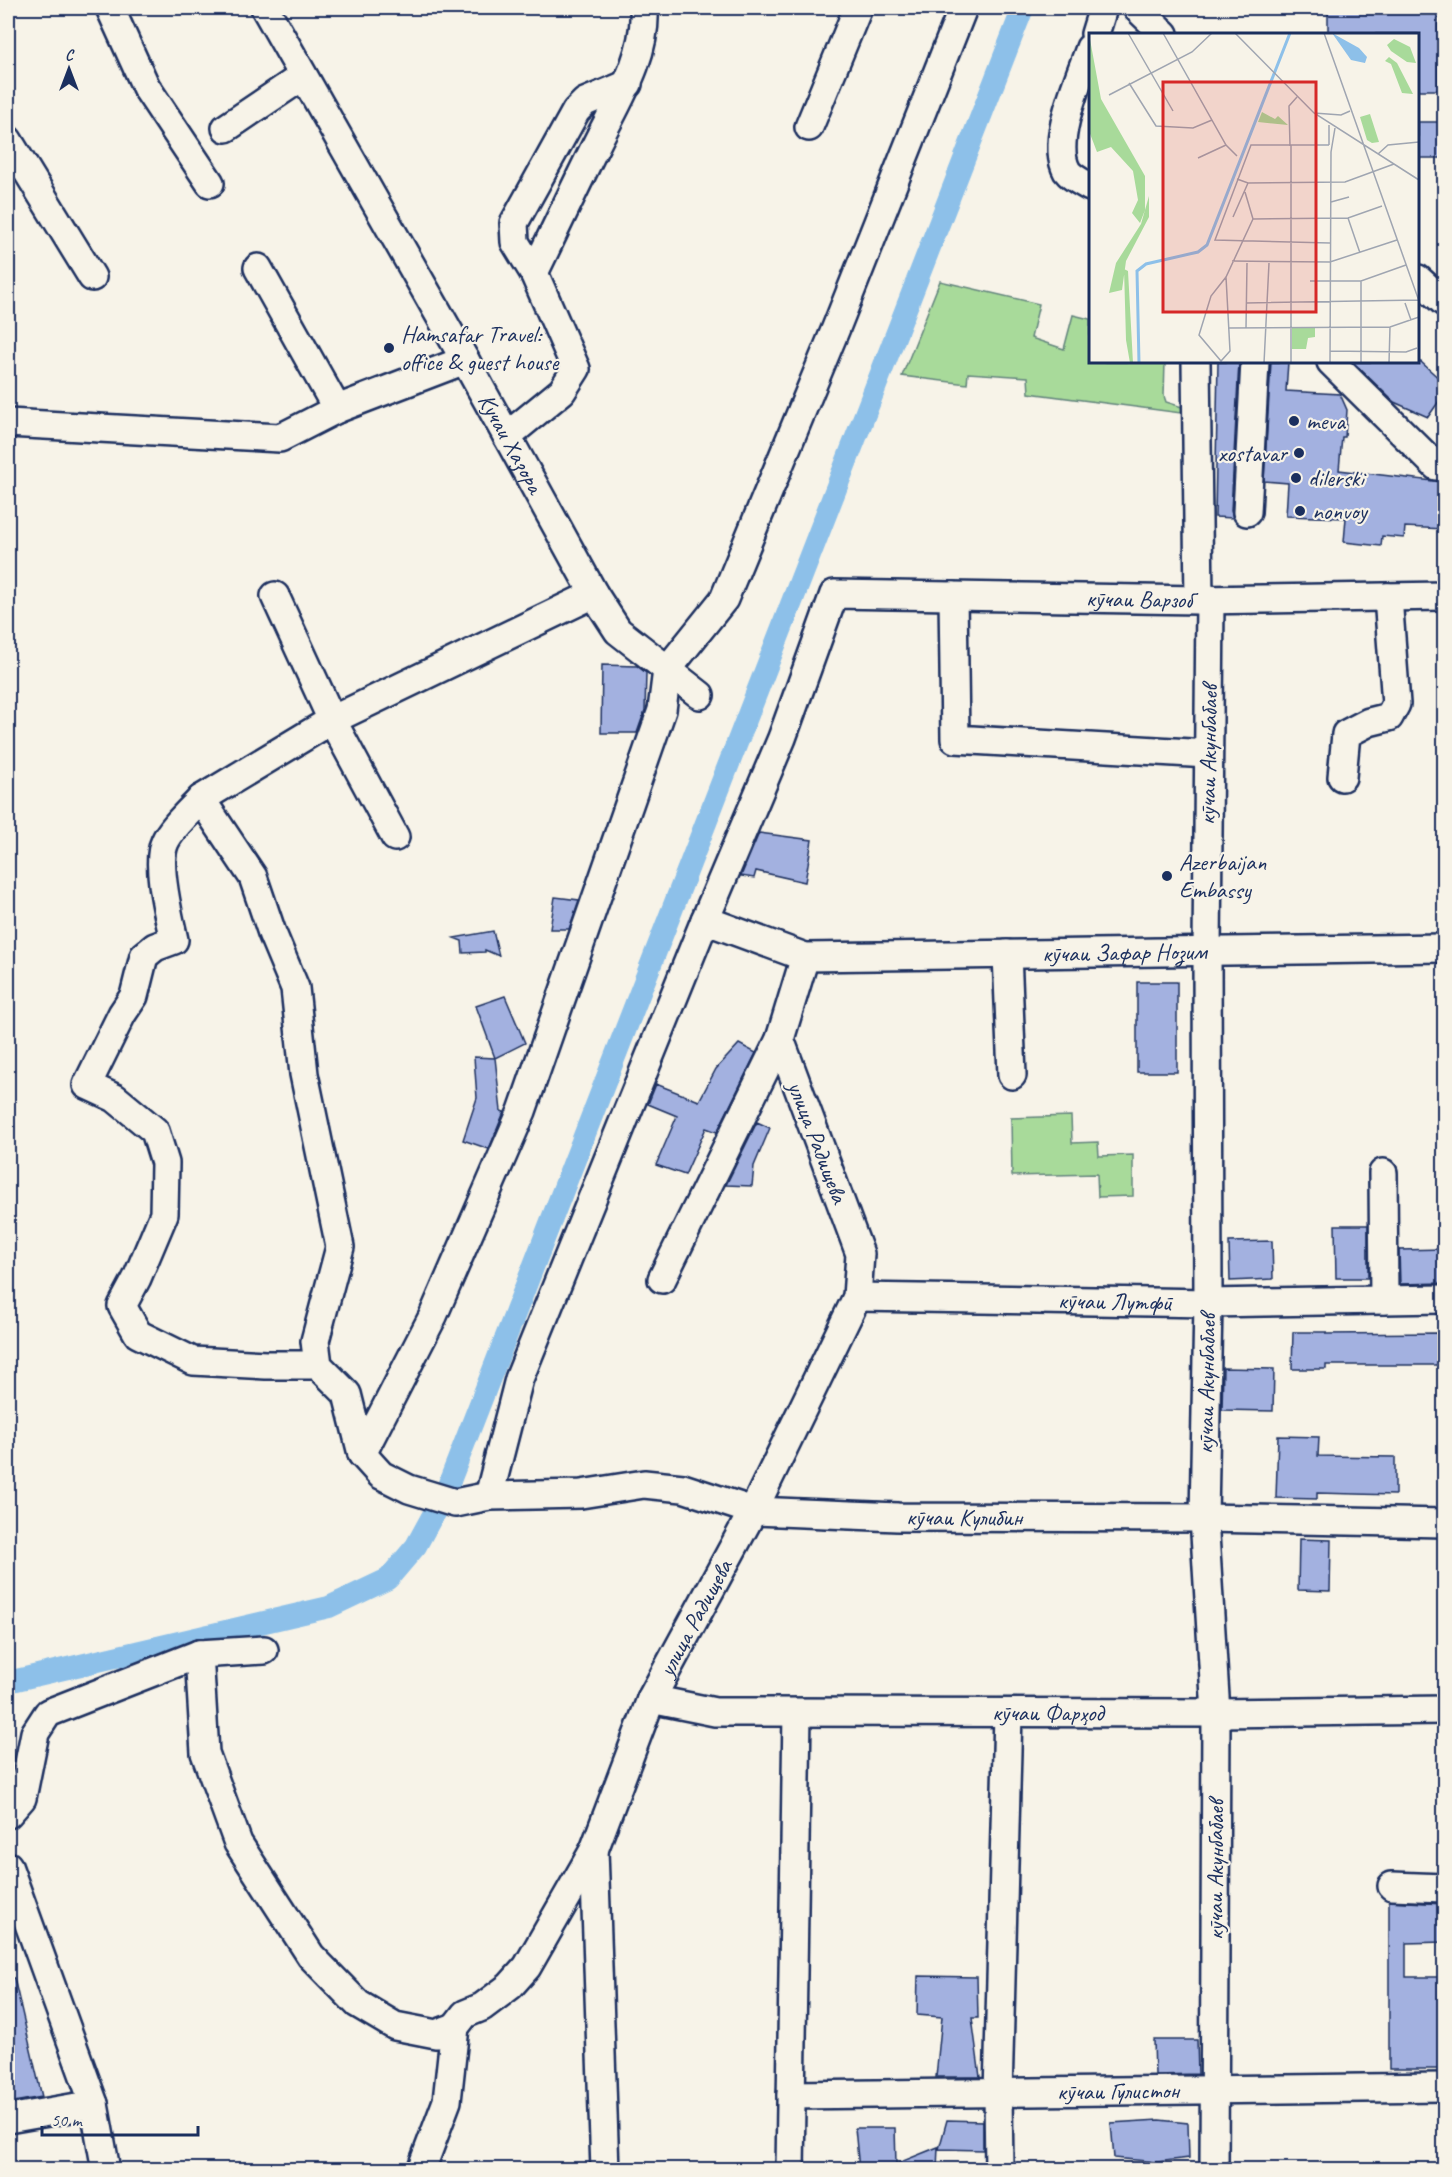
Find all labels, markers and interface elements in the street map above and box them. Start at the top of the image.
inset map [1089,33,1419,363]
north arrow [39,39,99,99]
text: С [65,45,75,65]
place label: Hamsafar Travel: office & guest house [401,319,560,377]
marker: Hamsafar Travel: office & guest house [382,341,396,355]
street label: Кучаи Хазора [471,388,551,500]
place label: meva [1306,406,1346,436]
marker: meva [1287,414,1301,428]
place label: xostavar [1218,438,1289,468]
marker: xostavar [1292,446,1306,460]
place label: dilerski [1308,463,1367,493]
marker: dilerski [1289,471,1303,485]
place label: nonvoy [1312,496,1368,526]
marker: nonvoy [1293,504,1307,518]
street label: кӯчаи Варзоб [1086,583,1199,615]
street label: кӯчаи Акунбабаев [1192,680,1224,825]
place label: Azerbaijan Embassy [1179,847,1266,905]
marker: Azerbaijan Embassy [1160,869,1174,883]
street label: кӯчаи Зафар Нозим [1042,936,1209,969]
street label: улица Радищева [780,1075,856,1209]
street label: кӯчаи Лутфӣ [1058,1285,1174,1317]
street label: кӯчаи Акунбабаев [1190,1309,1222,1454]
street label: кӯчаи Кулибин [906,1502,1025,1532]
street label: улица Радищева [650,1553,740,1683]
street label: кӯчаи Фарҳод [992,1698,1106,1728]
street label: кӯчаи Акунбабаев [1200,1795,1230,1940]
street label: кӯчаи Гулистон [1057,2075,1180,2107]
scale bar [42,2099,198,2137]
text: 50 m [51,2109,84,2131]

